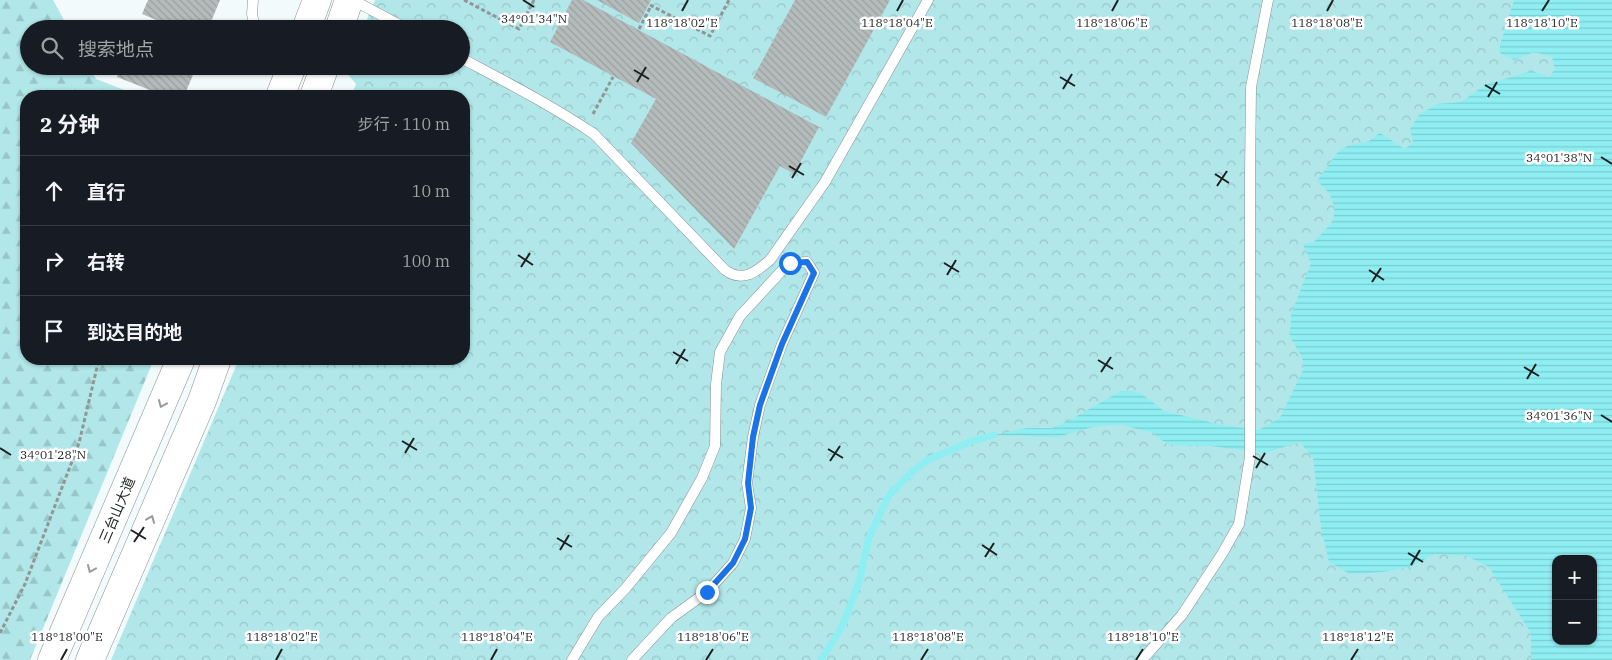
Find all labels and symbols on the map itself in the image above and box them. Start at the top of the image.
text: 34°01'34"N [501,11,567,26]
text: 118°18'02"E [646,15,718,30]
text: 118°18'04"E [861,15,933,30]
text: 118°18'06"E [1076,15,1148,30]
text: 118°18'08"E [1291,15,1363,30]
text: 118°18'10"E [1506,15,1578,30]
text: 34°01'38"N [1526,150,1592,165]
route start [779,252,802,275]
one-way arrow [158,399,169,408]
text: 34°01'36"N [1526,408,1592,423]
text: 34°01'28"N [20,447,86,462]
street label: 三台山大道 [95,474,139,546]
one-way arrow [144,515,155,524]
one-way arrow [86,564,97,573]
route end [696,581,719,604]
text: 118°18'00"E [31,629,103,644]
text: 118°18'02"E [246,629,318,644]
text: 118°18'04"E [461,629,533,644]
text: 118°18'06"E [677,629,749,644]
text: 118°18'08"E [892,629,964,644]
text: 118°18'10"E [1107,629,1179,644]
text: 118°18'12"E [1322,629,1394,644]

